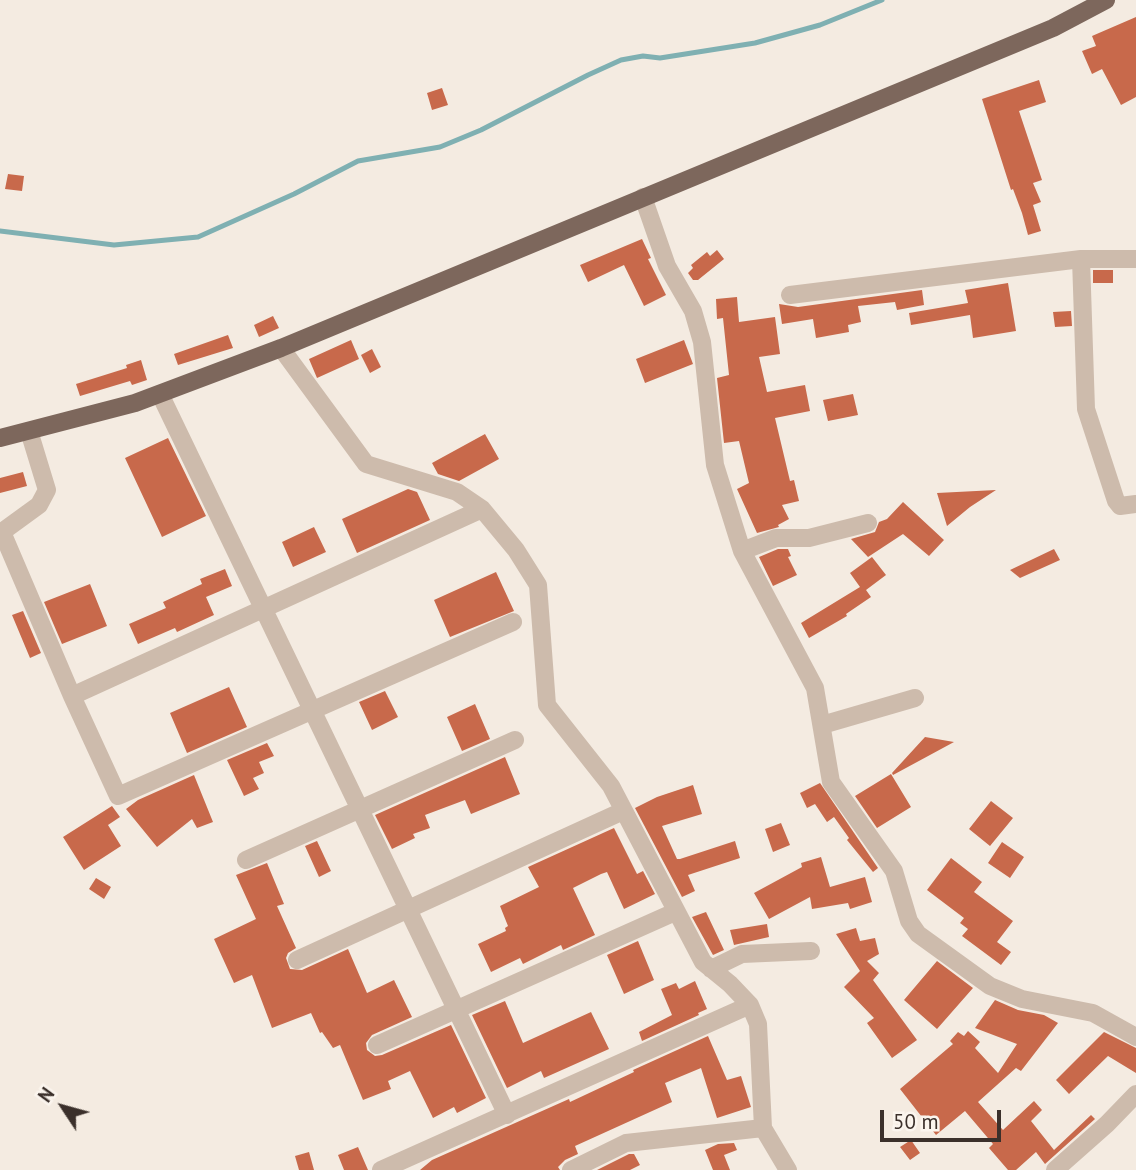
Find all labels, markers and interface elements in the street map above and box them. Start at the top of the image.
north arrow [28,1072,98,1142]
text: N [33,1083,59,1107]
scale bar [884,1096,1005,1140]
text: 50 m [893,1108,939,1135]

